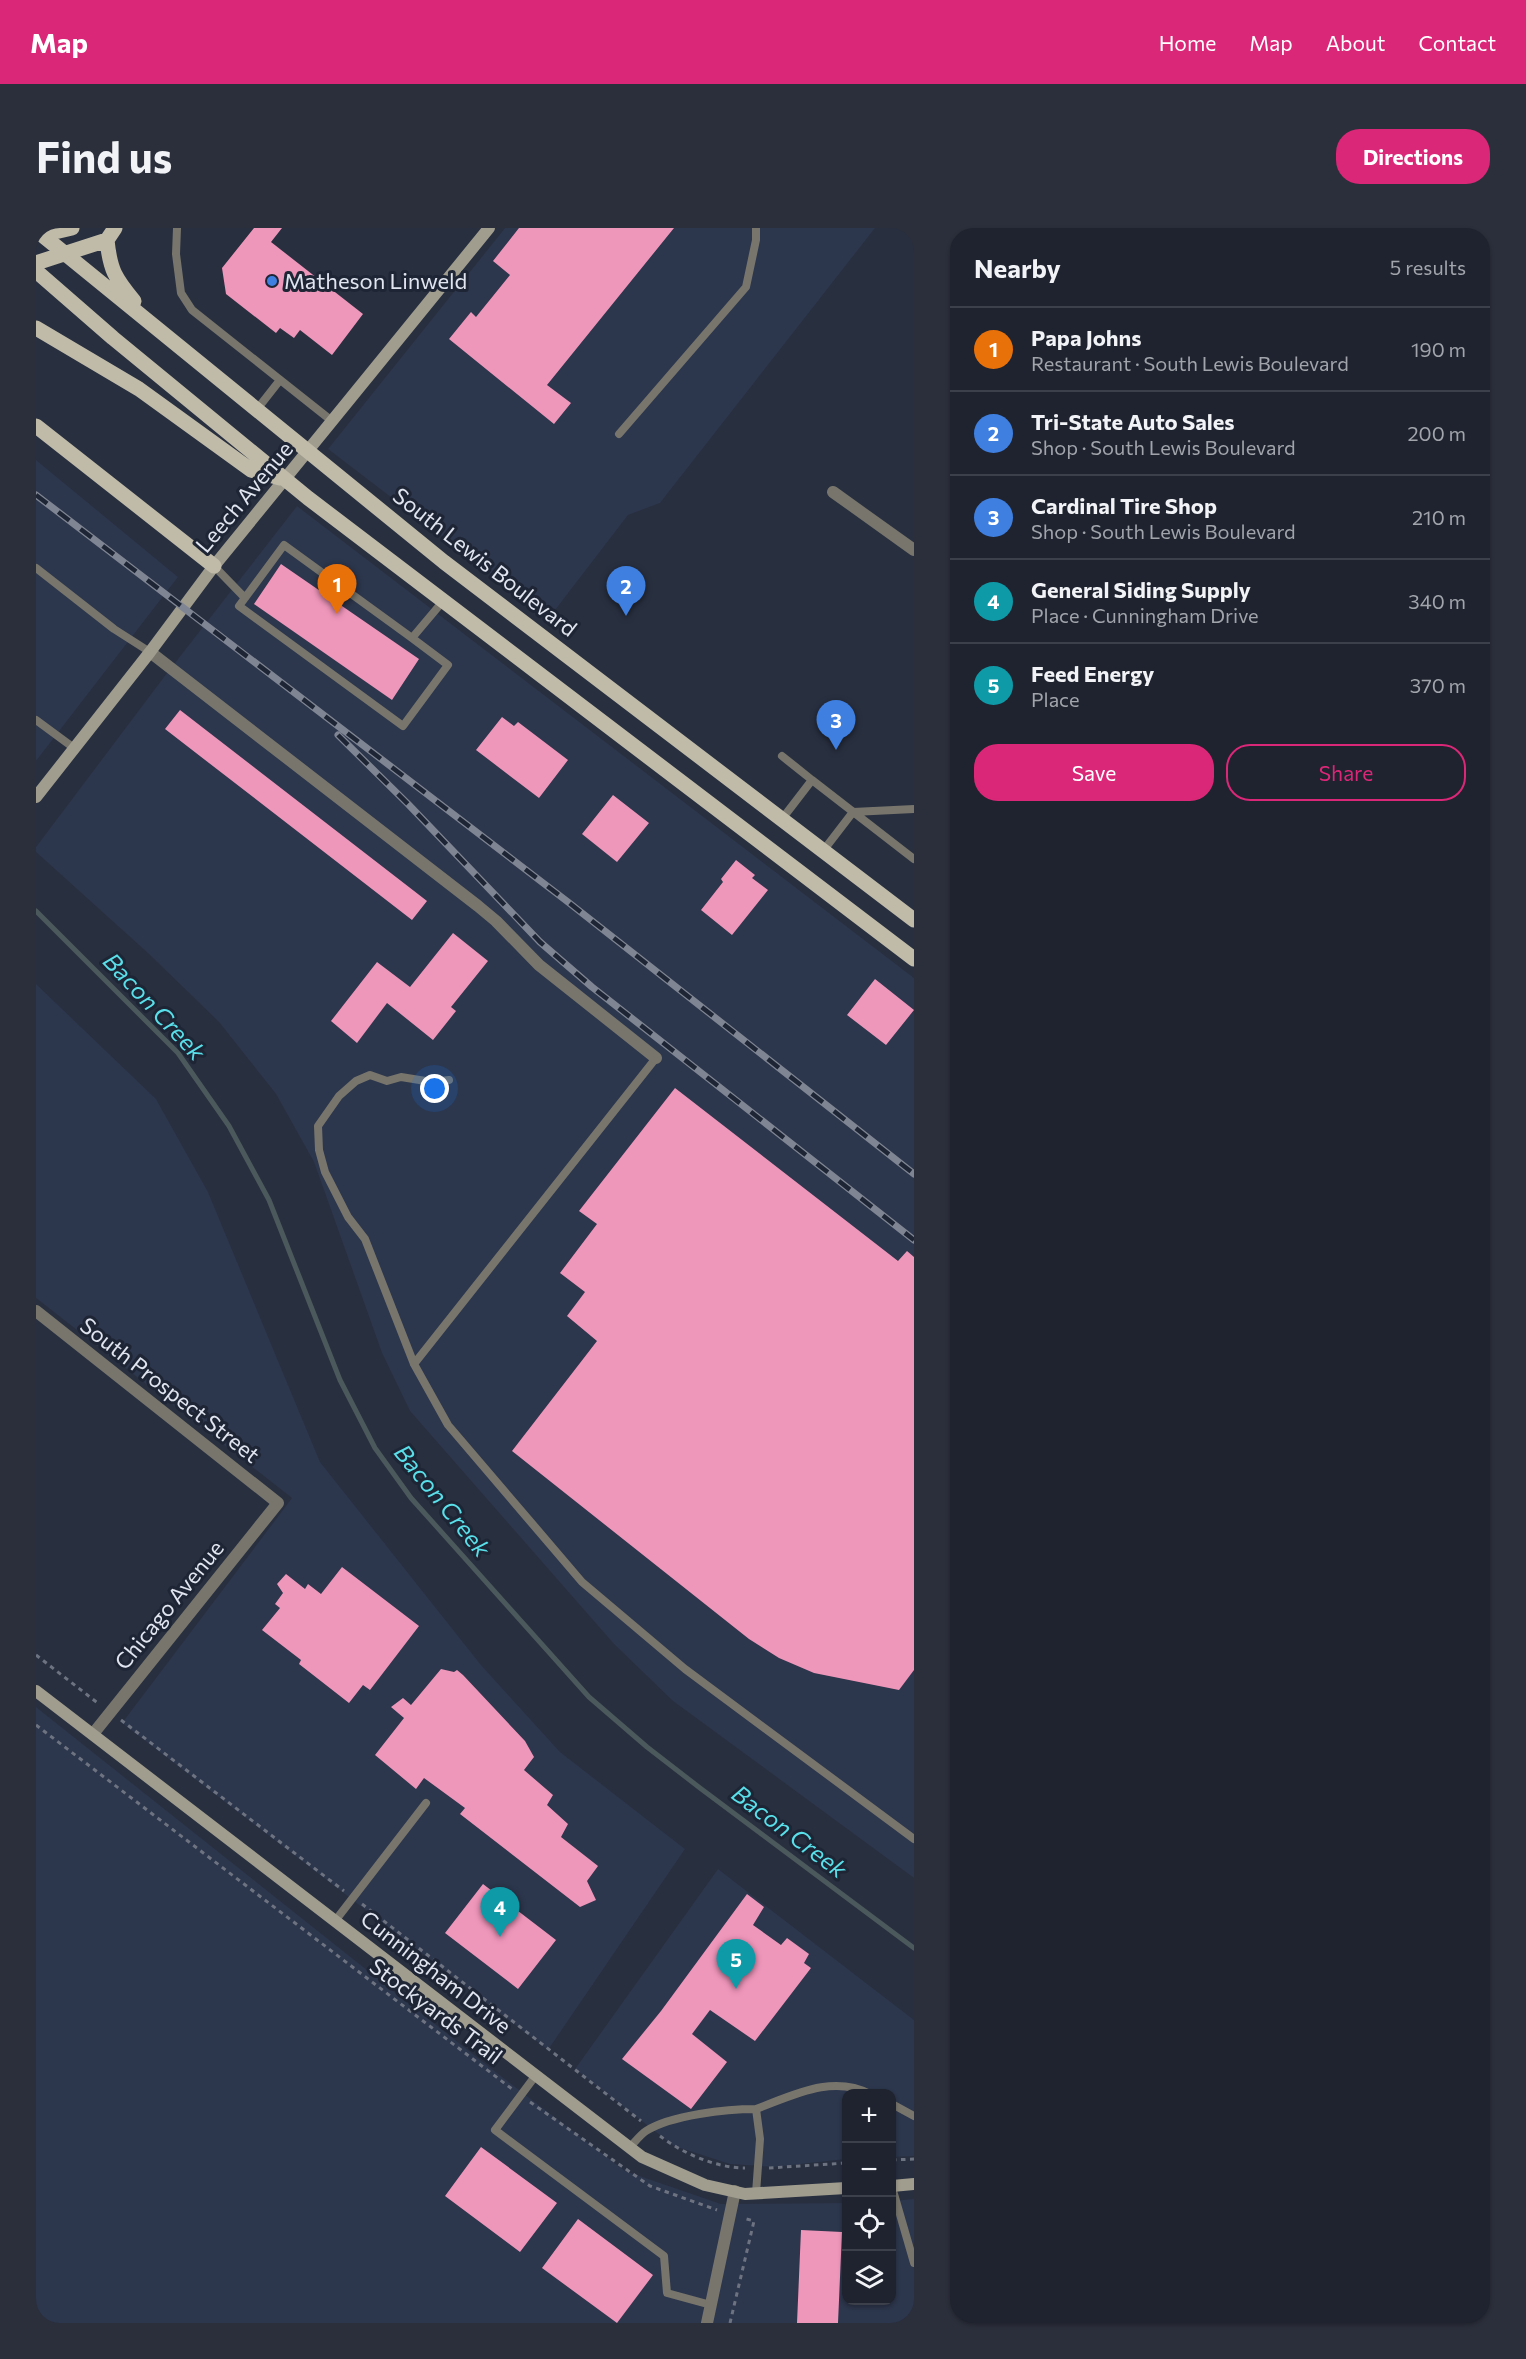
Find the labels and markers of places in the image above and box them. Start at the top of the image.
place label: Matheson Linweld [284,267,467,294]
marker: Matheson Linweld [265,274,279,288]
pin: 1 [318,564,356,614]
pin: 2 [606,566,646,616]
pin: 3 [816,700,856,750]
pin: 4 [480,1888,520,1937]
pin: 5 [716,1940,756,1989]

